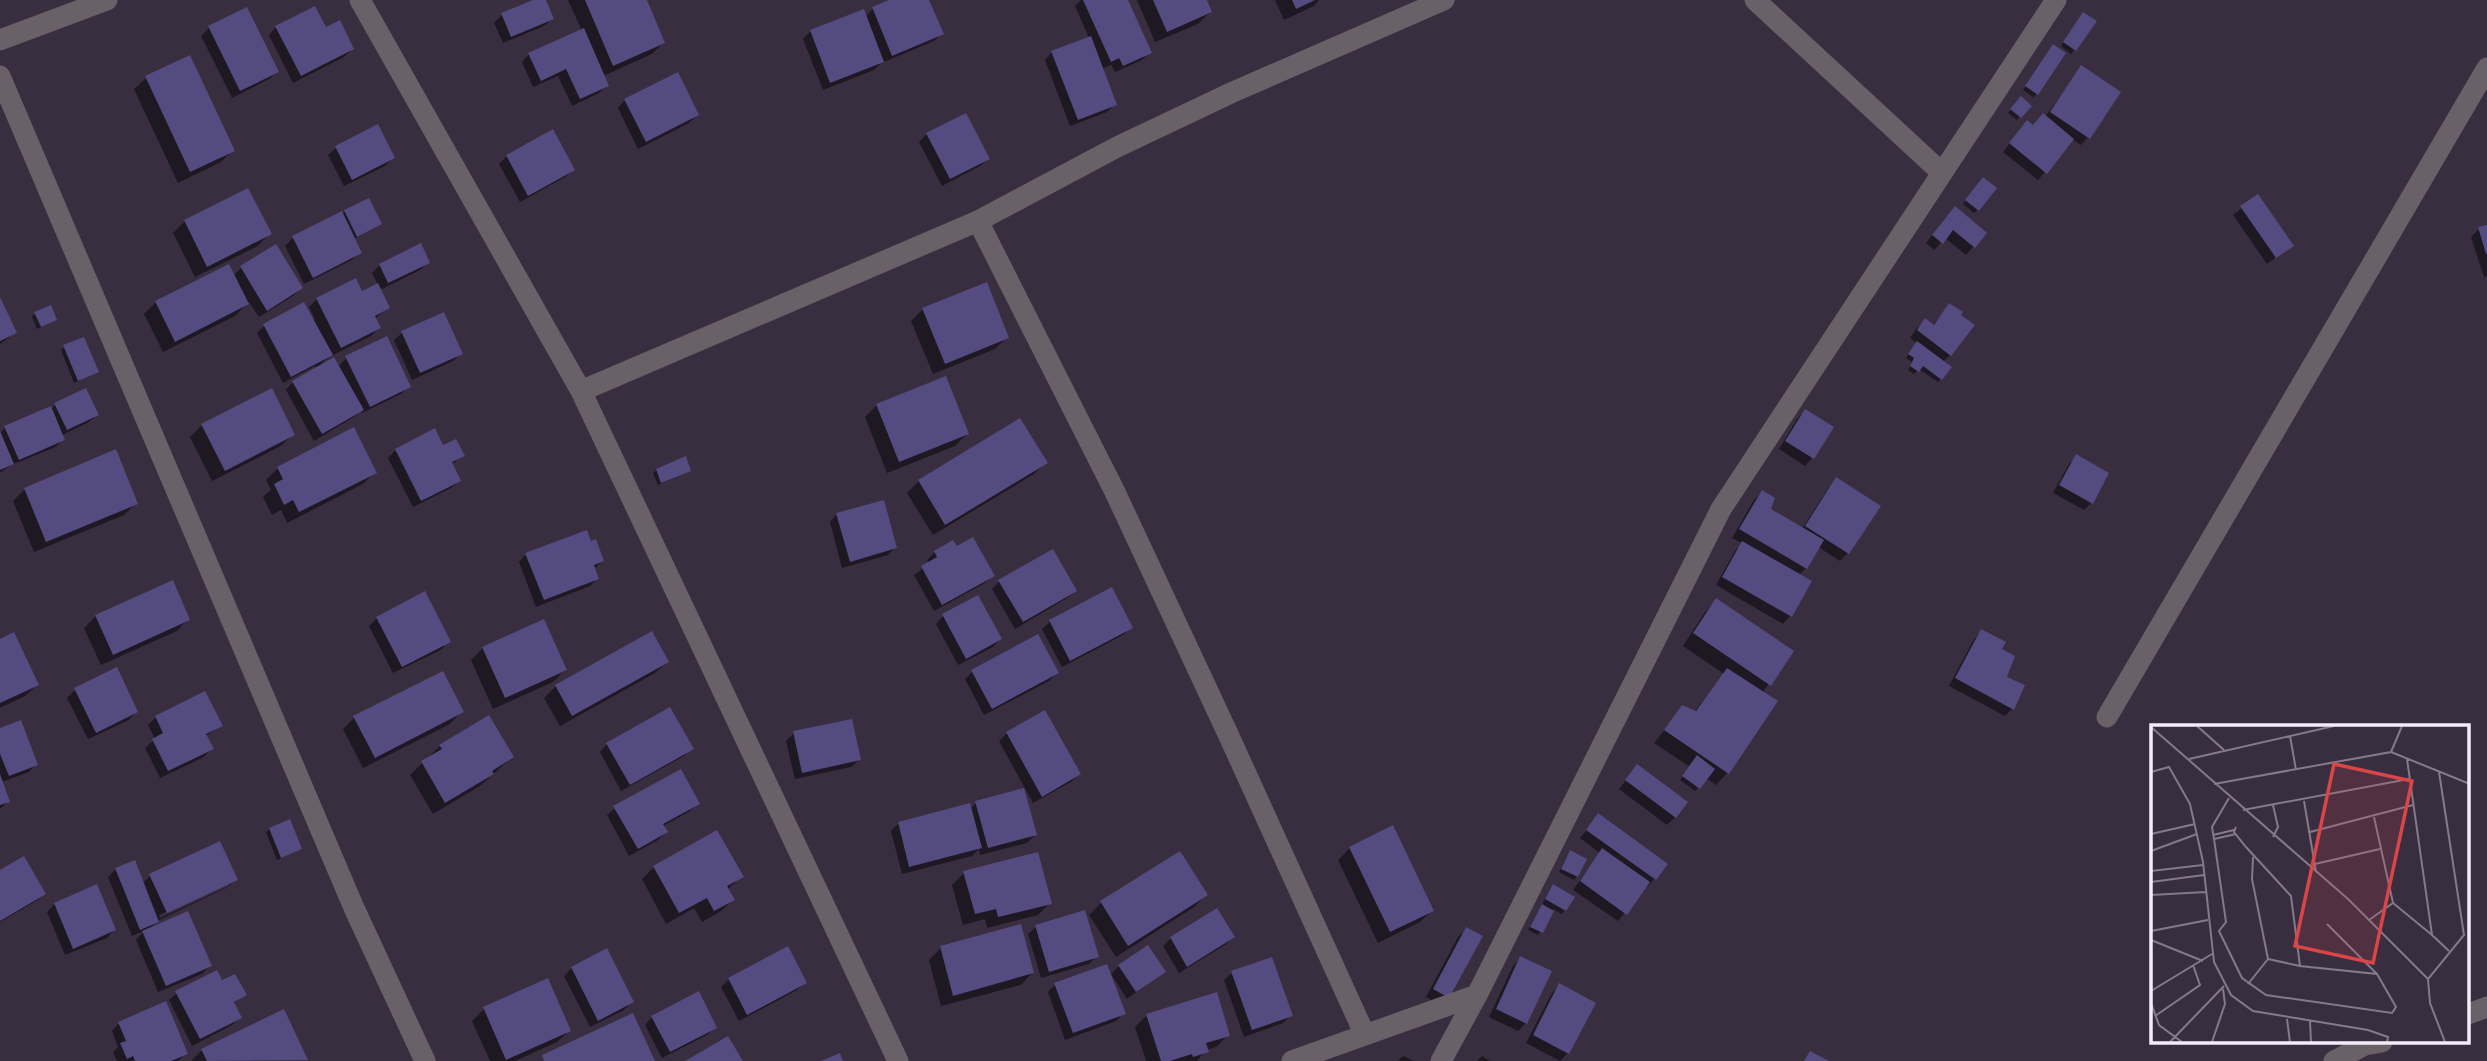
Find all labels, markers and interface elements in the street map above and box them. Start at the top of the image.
inset map [2151,725,2470,1044]

